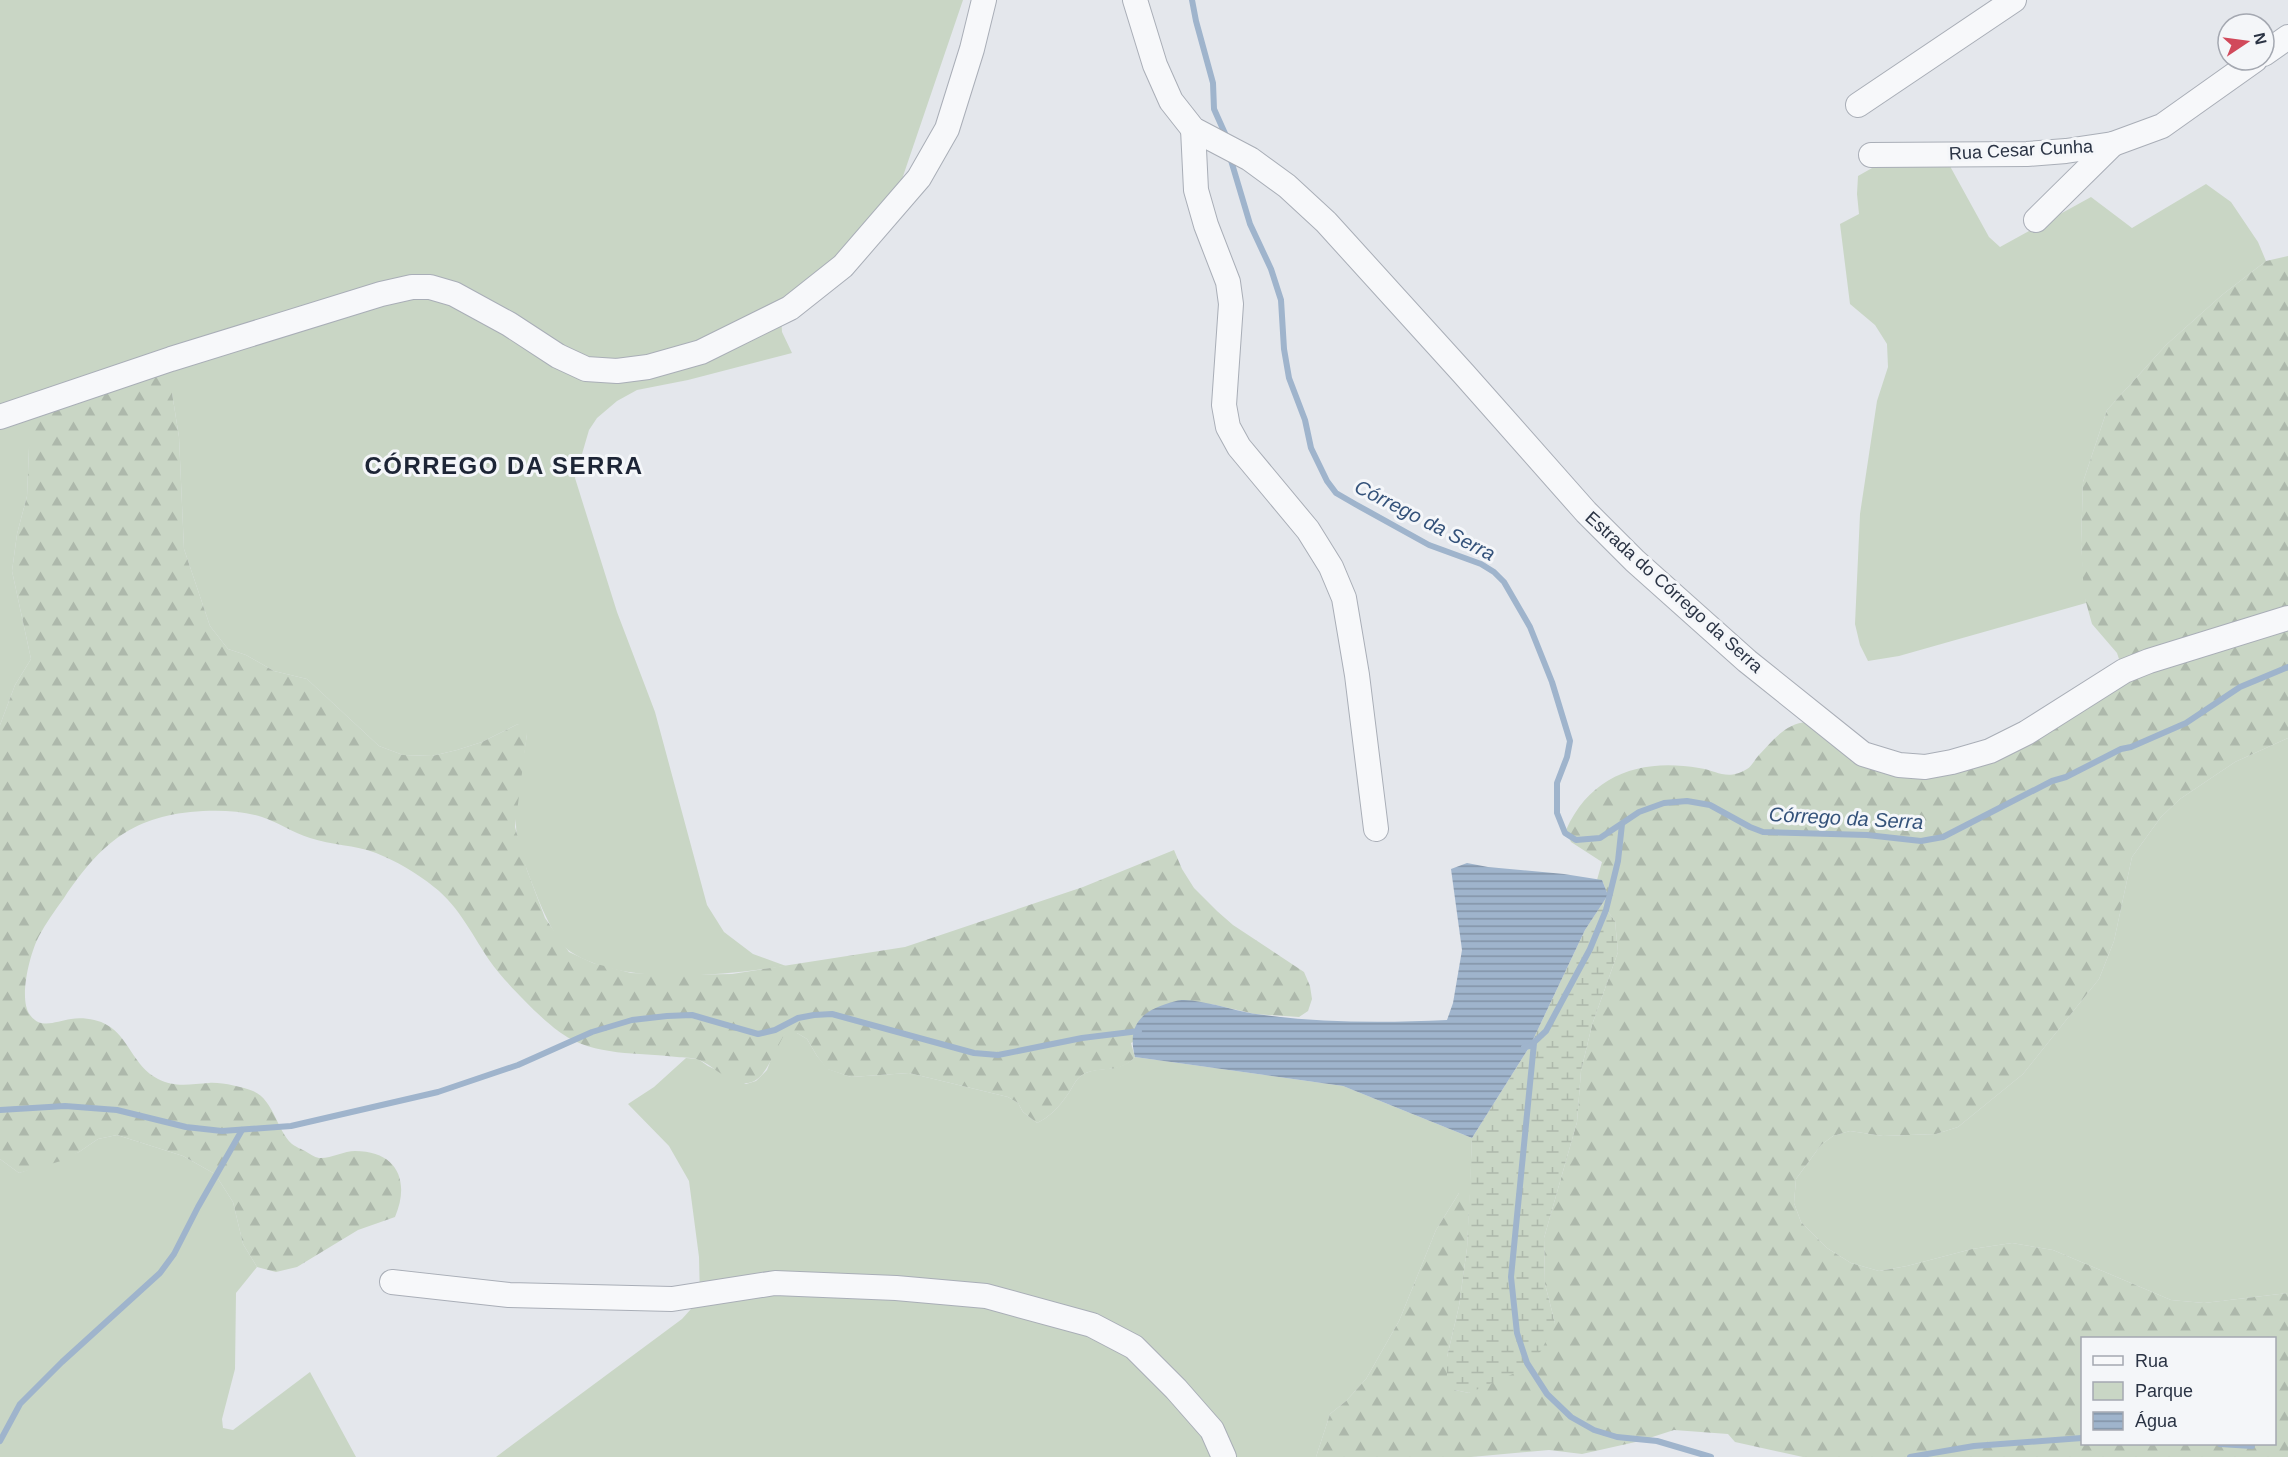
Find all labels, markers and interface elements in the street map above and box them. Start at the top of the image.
north arrow [2216,12,2276,72]
text: N [2251,31,2270,46]
street label: Rua Cesar Cunha [1949,136,2094,164]
district label: CÓRREGO DA SERRA [364,452,644,479]
water label: Córrego da Serra [1351,475,1499,565]
street label: Estrada do Córrego da Serra [1581,507,1767,677]
water label: Córrego da Serra [1768,803,1924,833]
legend [2081,1337,2276,1445]
text: Rua [2135,1351,2169,1371]
text: Parque [2135,1381,2193,1401]
text: Água [2135,1411,2178,1431]

